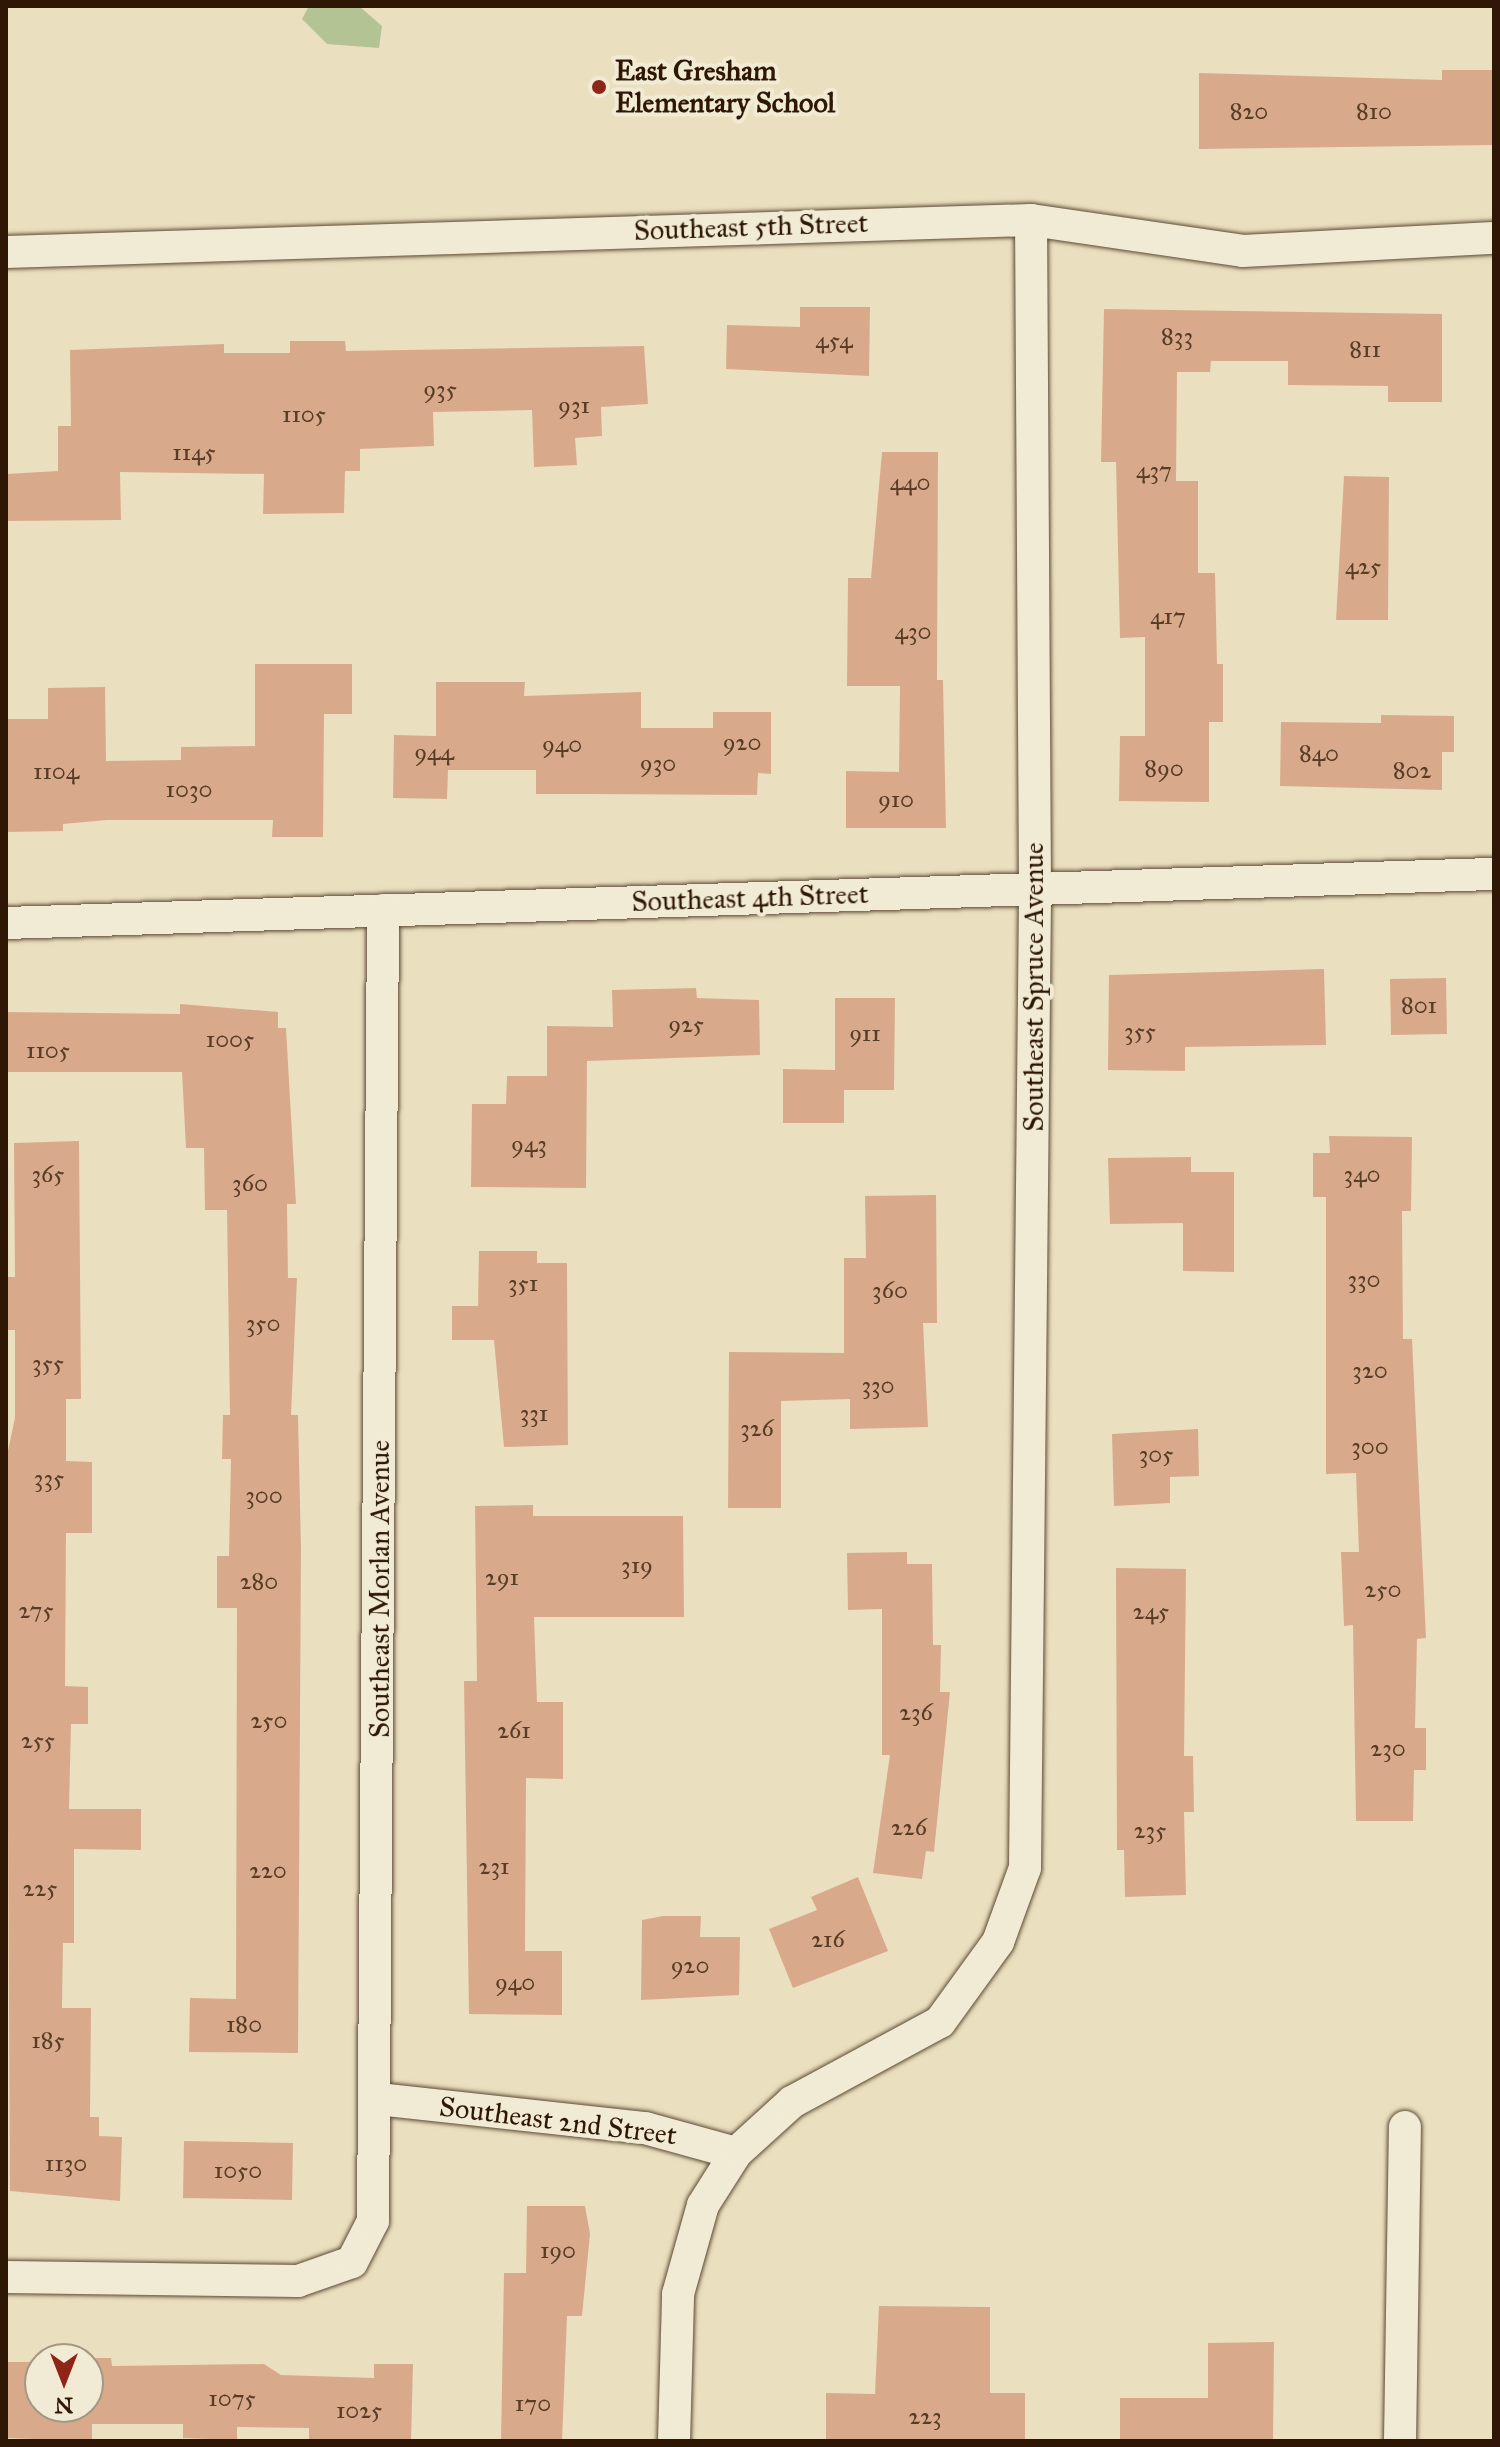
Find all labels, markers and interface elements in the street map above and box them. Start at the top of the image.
place label: East Gresham Elementary School [615,54,835,120]
marker: East Gresham Elementary School [590,78,608,96]
house number: 820 [1230,98,1268,126]
house number: 810 [1356,98,1392,126]
street label: Southeast 5th Street [633,206,869,248]
house number: 833 [1161,323,1193,351]
house number: 454 [815,327,853,355]
house number: 811 [1349,336,1381,364]
house number: 935 [423,376,457,404]
house number: 931 [558,392,590,420]
house number: 1105 [282,401,326,429]
house number: 1145 [172,439,216,467]
house number: 437 [1136,457,1172,485]
house number: 440 [890,469,930,497]
house number: 425 [1345,553,1381,581]
house number: 417 [1150,603,1186,631]
house number: 430 [895,618,931,646]
house number: 920 [723,729,761,757]
house number: 940 [542,731,582,759]
house number: 944 [414,739,454,767]
house number: 840 [1299,740,1339,768]
house number: 930 [640,750,676,778]
house number: 890 [1144,755,1184,783]
house number: 802 [1393,757,1431,785]
house number: 1104 [33,758,79,786]
house number: 1030 [166,776,212,804]
house number: 910 [878,786,914,814]
street label: Southeast Spruce Avenue [1017,842,1051,1132]
street label: Southeast 4th Street [631,877,869,919]
house number: 801 [1401,992,1437,1020]
house number: 925 [668,1011,704,1039]
house number: 355 [1124,1018,1156,1046]
house number: 911 [849,1020,881,1048]
house number: 1005 [206,1026,254,1054]
house number: 1105 [26,1037,70,1065]
house number: 943 [511,1131,547,1159]
house number: 365 [31,1161,65,1189]
house number: 340 [1344,1161,1380,1189]
house number: 360 [232,1170,268,1198]
house number: 330 [1347,1266,1381,1294]
house number: 351 [508,1270,538,1298]
house number: 360 [872,1277,908,1305]
house number: 350 [246,1310,280,1338]
house number: 355 [32,1350,64,1378]
house number: 320 [1352,1357,1388,1385]
house number: 330 [861,1372,895,1400]
house number: 331 [520,1400,548,1428]
house number: 326 [740,1415,774,1443]
house number: 300 [1351,1433,1389,1461]
street label: Southeast Morlan Avenue [363,1440,397,1738]
house number: 305 [1139,1441,1173,1469]
house number: 335 [34,1465,64,1493]
house number: 300 [245,1482,283,1510]
house number: 319 [621,1552,653,1580]
house number: 291 [485,1564,519,1592]
house number: 280 [240,1568,278,1596]
house number: 250 [1365,1576,1401,1604]
house number: 275 [18,1597,54,1625]
house number: 245 [1133,1598,1169,1626]
house number: 236 [899,1699,933,1727]
house number: 250 [251,1707,287,1735]
house number: 261 [497,1717,531,1745]
house number: 255 [21,1727,55,1755]
house number: 230 [1370,1735,1406,1763]
house number: 226 [891,1814,927,1842]
house number: 235 [1134,1817,1166,1845]
house number: 231 [479,1853,509,1881]
house number: 220 [249,1857,287,1885]
house number: 225 [23,1875,57,1903]
house number: 216 [811,1926,845,1954]
house number: 920 [671,1952,709,1980]
house number: 940 [495,1969,535,1997]
house number: 180 [226,2011,262,2039]
house number: 185 [31,2027,65,2055]
street label: Southeast 2nd Street [437,2090,679,2152]
house number: 1130 [45,2150,87,2178]
house number: 1050 [214,2157,262,2185]
house number: 190 [540,2237,576,2265]
north arrow [24,2343,104,2423]
house number: 1075 [208,2385,256,2413]
house number: 170 [515,2390,551,2418]
text: N [55,2392,73,2419]
house number: 1025 [336,2397,382,2425]
house number: 223 [908,2403,942,2431]

